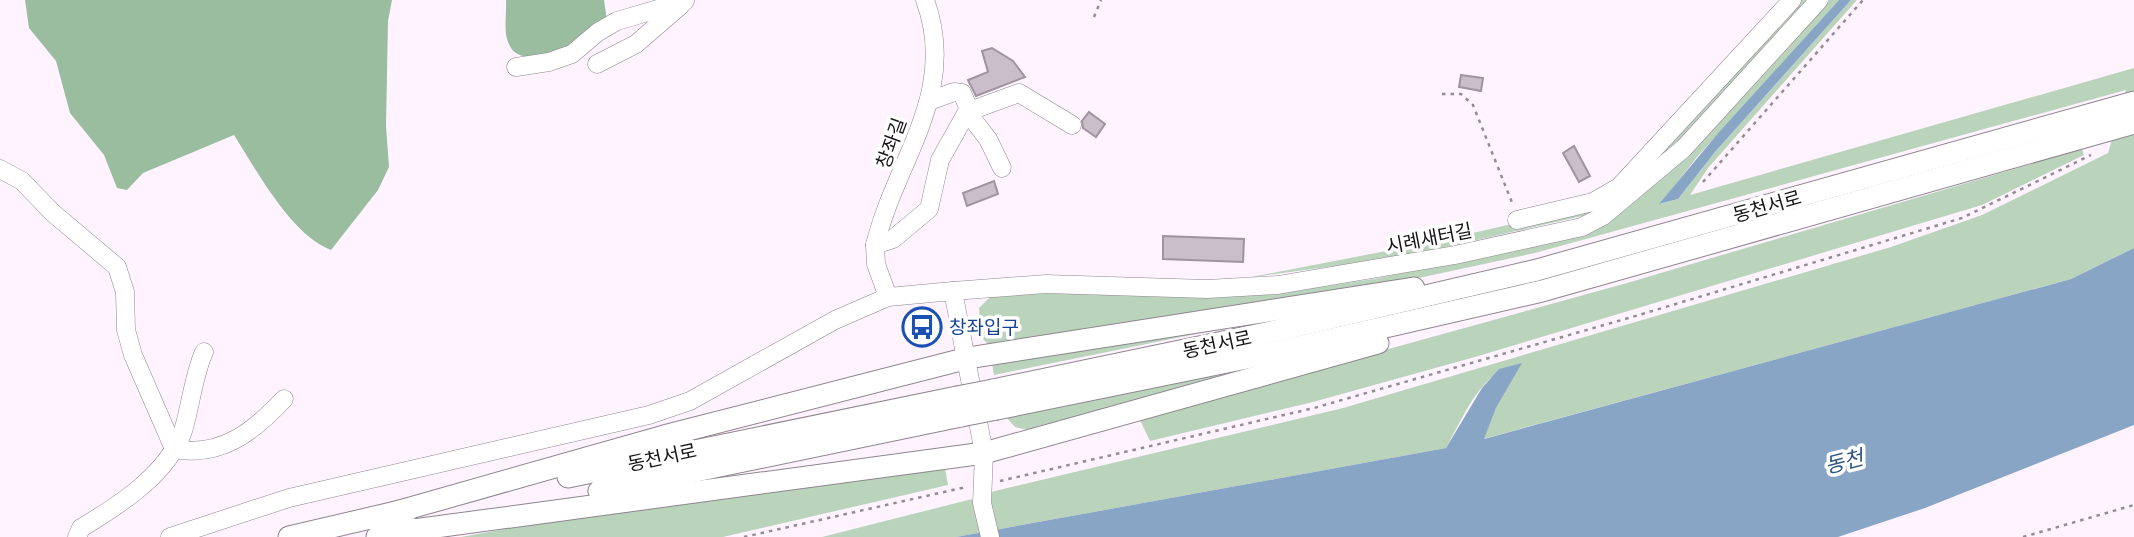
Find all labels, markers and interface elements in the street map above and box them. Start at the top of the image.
street label: 창좌길 [872,115,911,172]
street label: 동천서로 [1730,186,1804,227]
street label: 시례새터길 [1384,219,1474,258]
bus stop icon: 창좌입구 [901,306,943,348]
place label: 창좌입구 [949,316,1019,339]
street label: 동천서로 [1181,326,1254,363]
street label: 동천서로 [626,439,699,476]
water label: 동천 [1822,444,1868,479]

